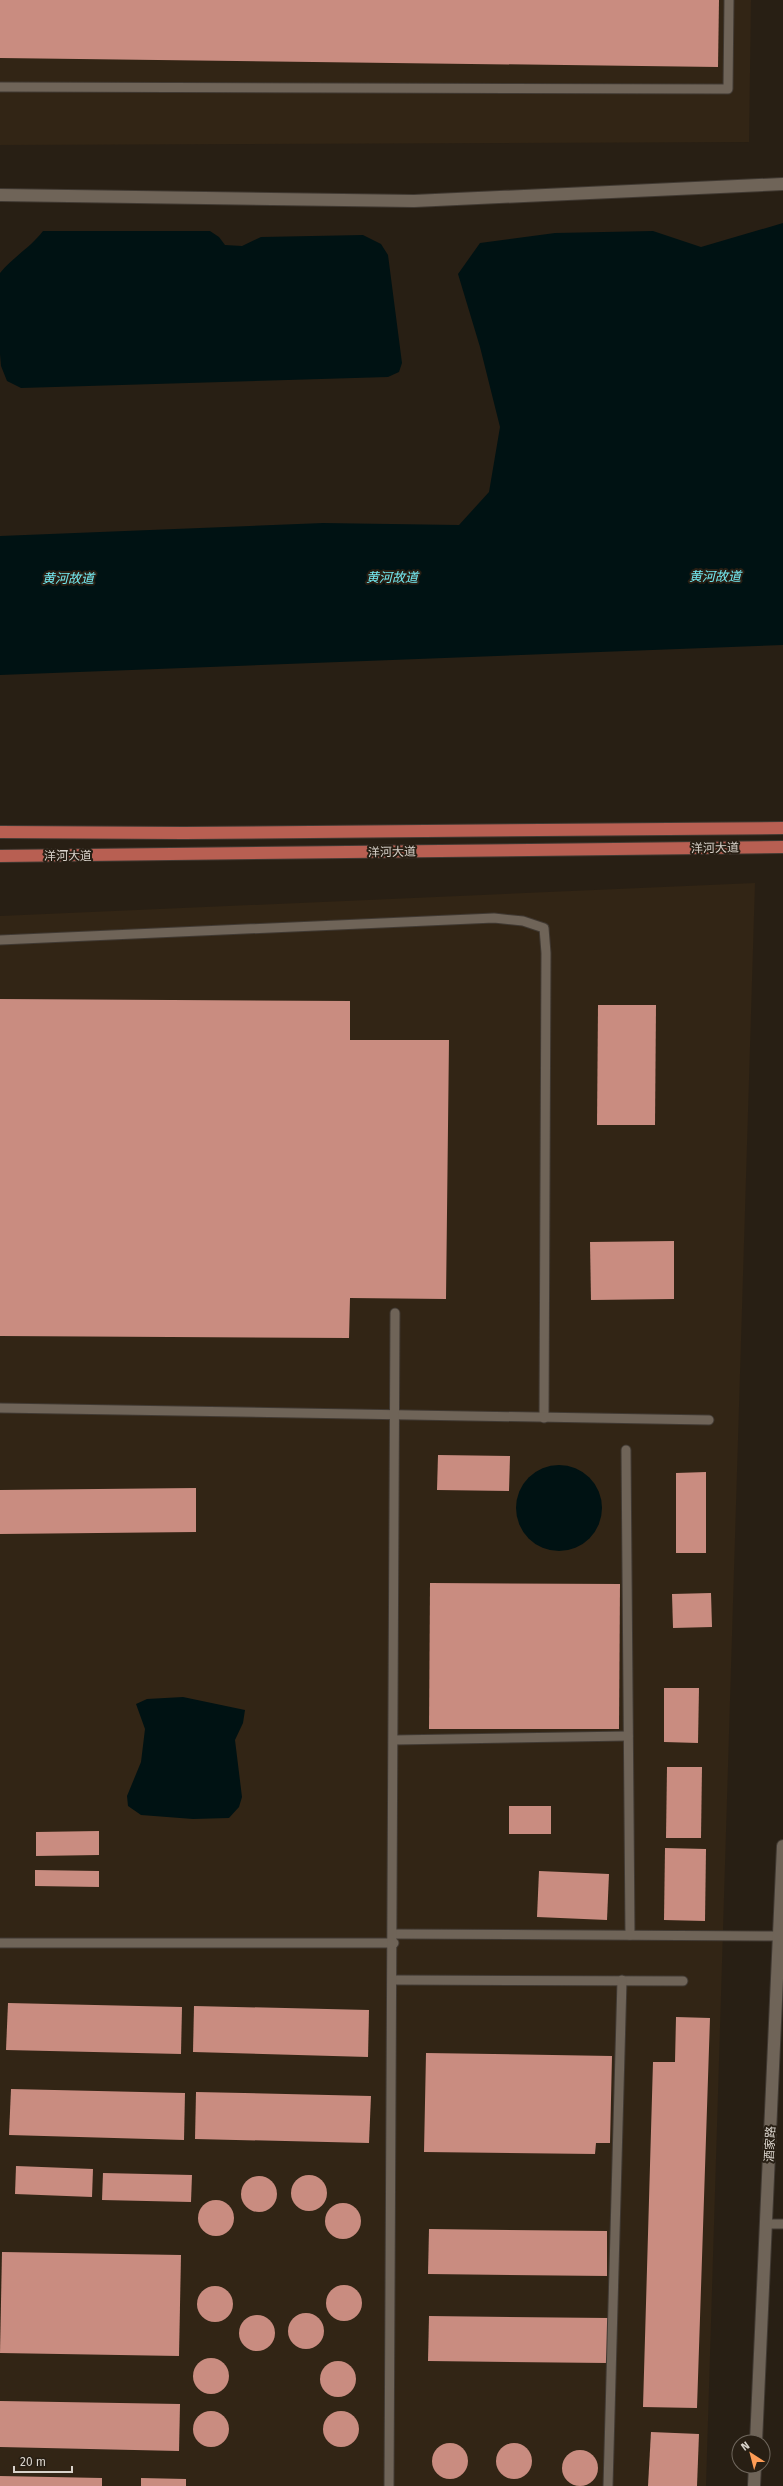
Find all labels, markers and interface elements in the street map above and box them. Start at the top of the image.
water label: 黄河故道 [689,569,743,584]
water label: 黄河故道 [366,570,420,585]
water label: 黄河故道 [42,571,96,586]
street label: 洋河大道 [691,841,739,855]
street label: 洋河大道 [368,845,416,859]
street label: 洋河大道 [44,849,92,863]
street label: 酒家路 [762,2126,778,2162]
north arrow [731,2434,771,2474]
text: N [739,2439,752,2454]
scale bar [14,2448,72,2474]
text: 20 m [20,2455,46,2469]

